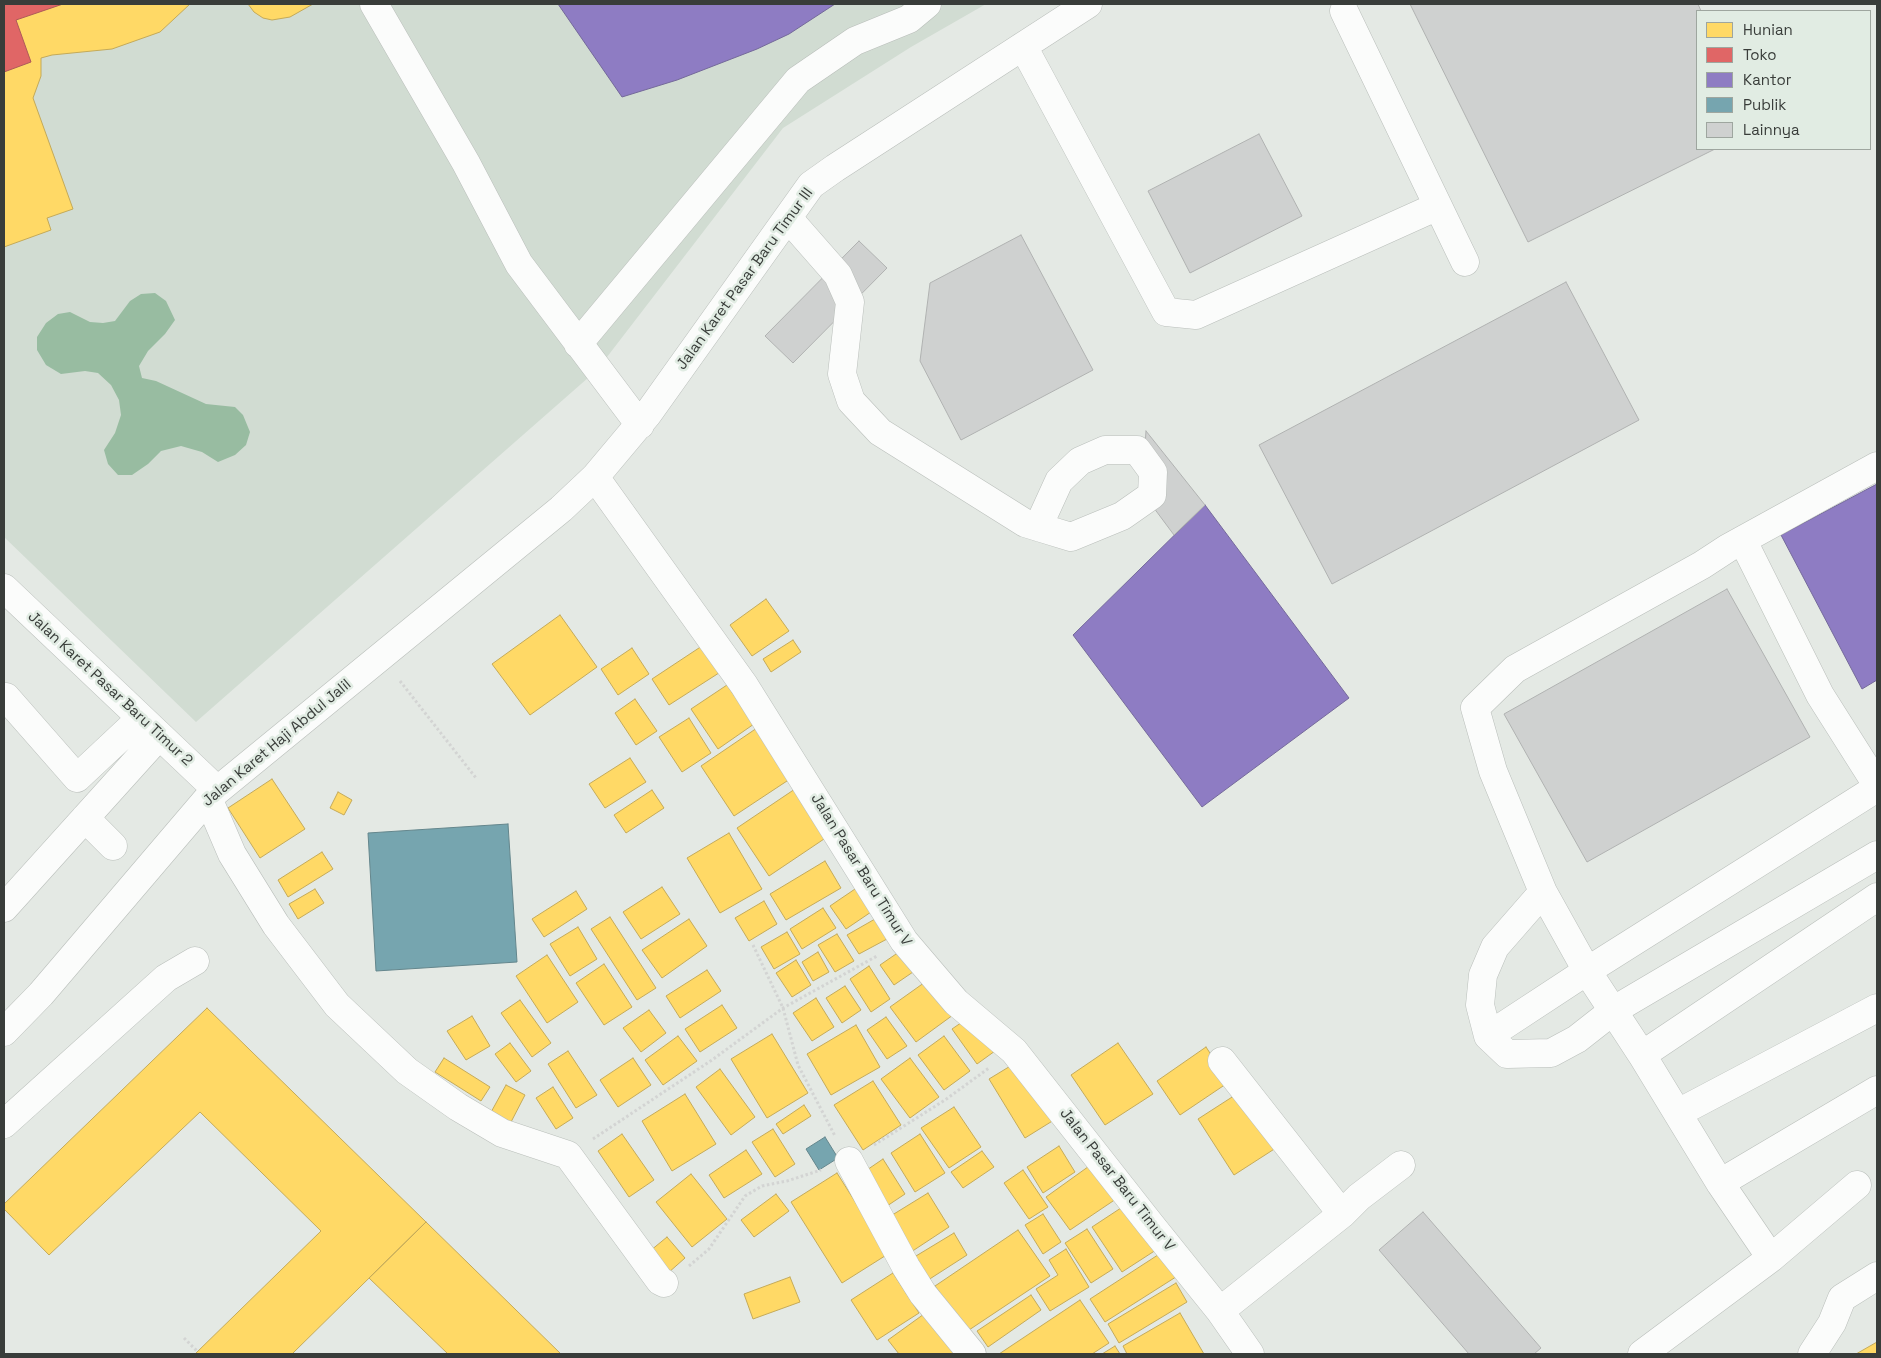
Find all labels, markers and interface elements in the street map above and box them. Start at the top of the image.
legend [1696,10,1871,150]
text: Hunian [1743,20,1793,39]
text: Toko [1743,45,1777,64]
text: Kantor [1743,70,1791,89]
text: Publik [1743,95,1786,114]
text: Lainnya [1743,120,1800,139]
street label: Jalan Karet Pasar Baru Timur III [673,185,817,373]
street label: Jalan Karet Pasar Baru Timur 2 [24,608,196,770]
street label: Jalan Karet Haji Abdul Jalil [199,676,355,810]
street label: Jalan Pasar Baru Timur V [807,791,915,949]
street label: Jalan Pasar Baru Timur V [1056,1105,1178,1255]

